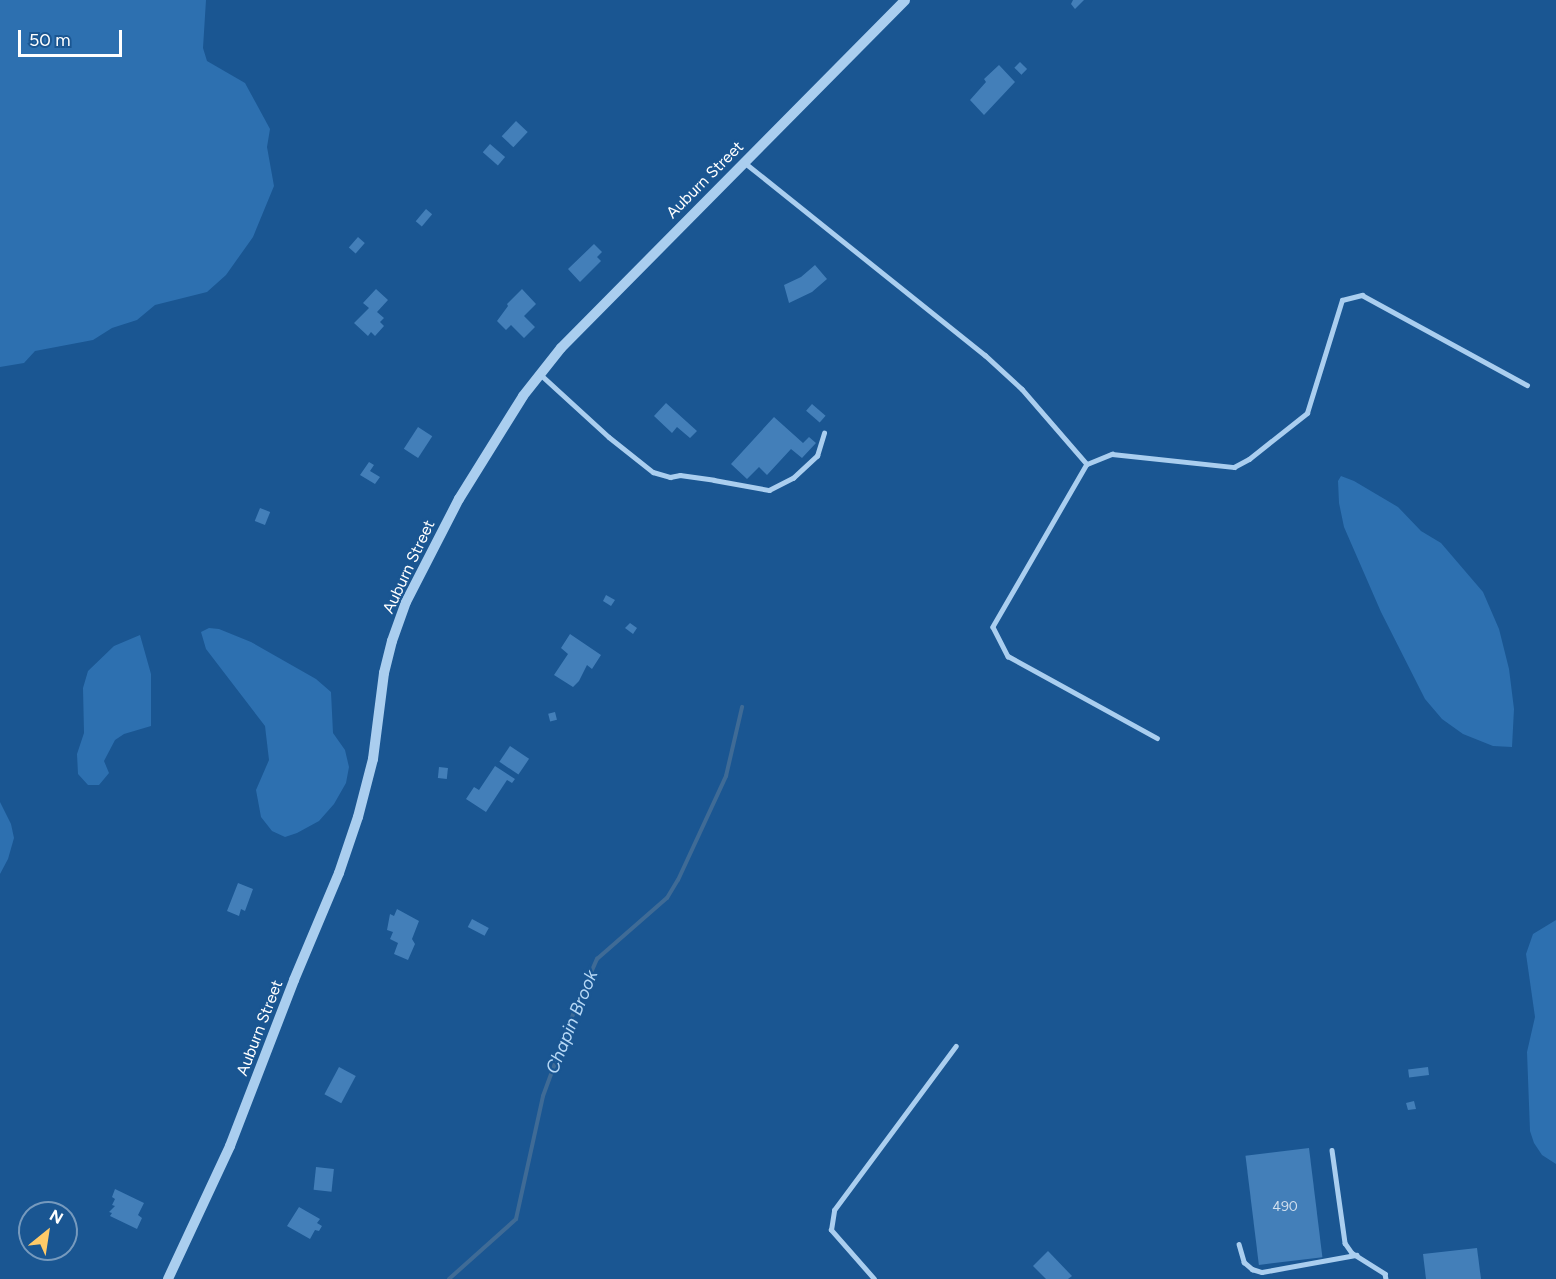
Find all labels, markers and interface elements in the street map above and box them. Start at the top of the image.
scale bar [21,18,124,56]
text: 50 m [29,29,71,51]
street label: Auburn Street [662,137,748,223]
street label: Auburn Street [379,517,439,617]
water label: Chapin Brook [541,967,603,1077]
street label: Auburn Street [233,977,287,1079]
house number: 490 [1272,1199,1298,1215]
north arrow [18,1201,78,1261]
text: N [46,1205,66,1228]

